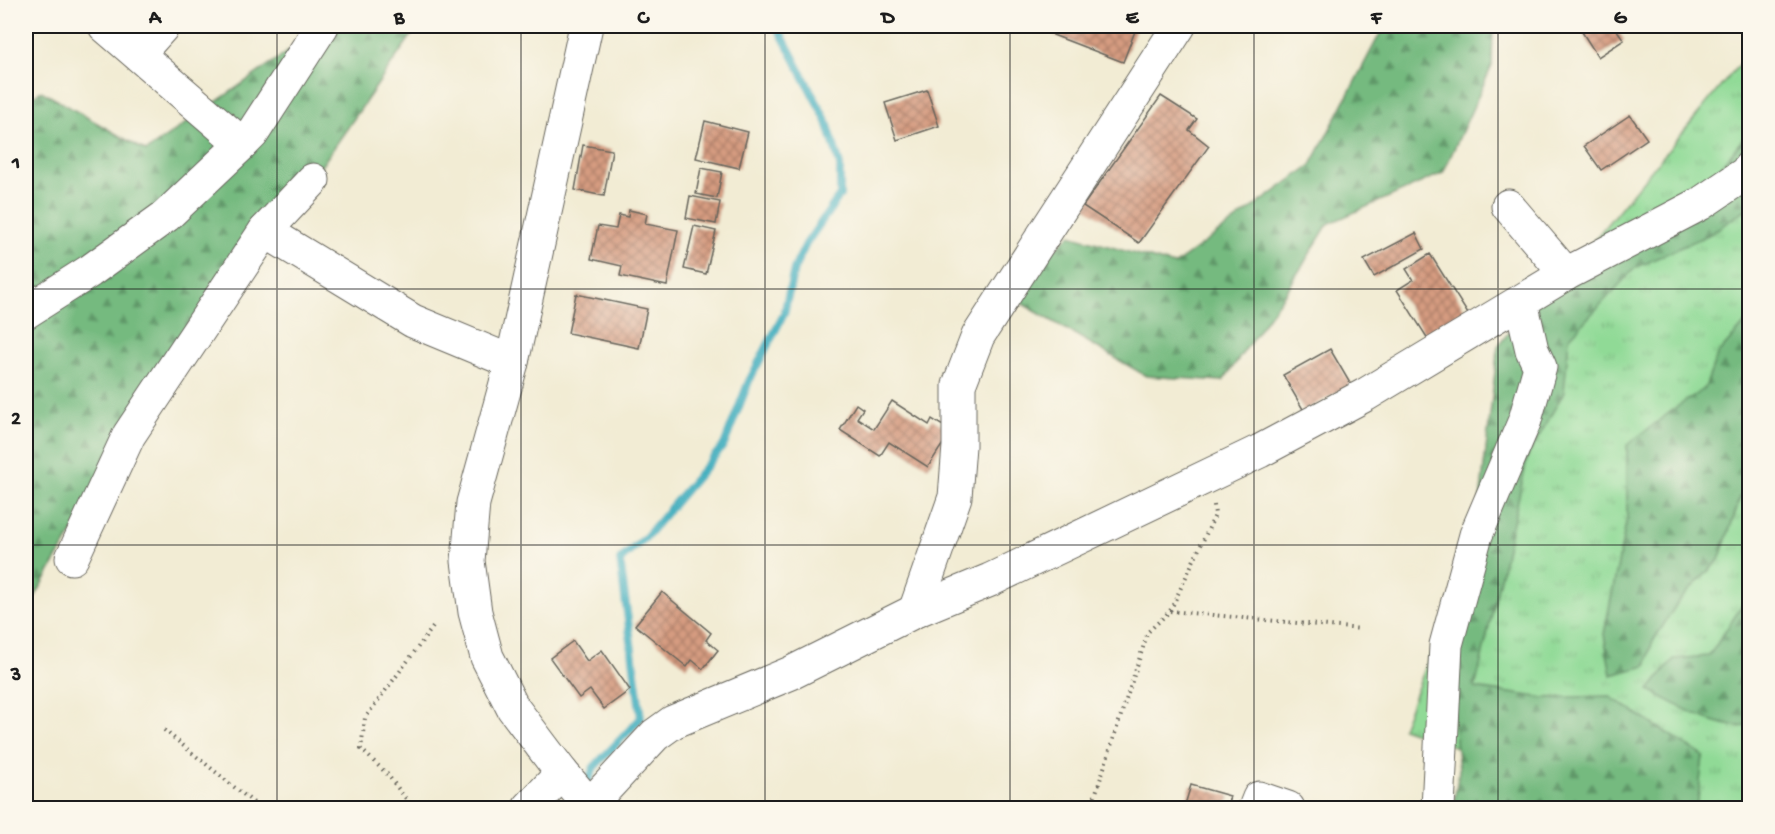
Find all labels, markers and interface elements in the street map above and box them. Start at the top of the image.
text: A [148,8,163,31]
text: B [393,8,405,31]
text: C [637,8,651,31]
text: D [879,8,895,31]
text: E [1126,8,1140,31]
text: F [1370,8,1383,31]
text: G [1614,8,1628,31]
text: 1 [11,153,20,176]
text: 2 [11,409,21,432]
text: 3 [10,665,21,688]

